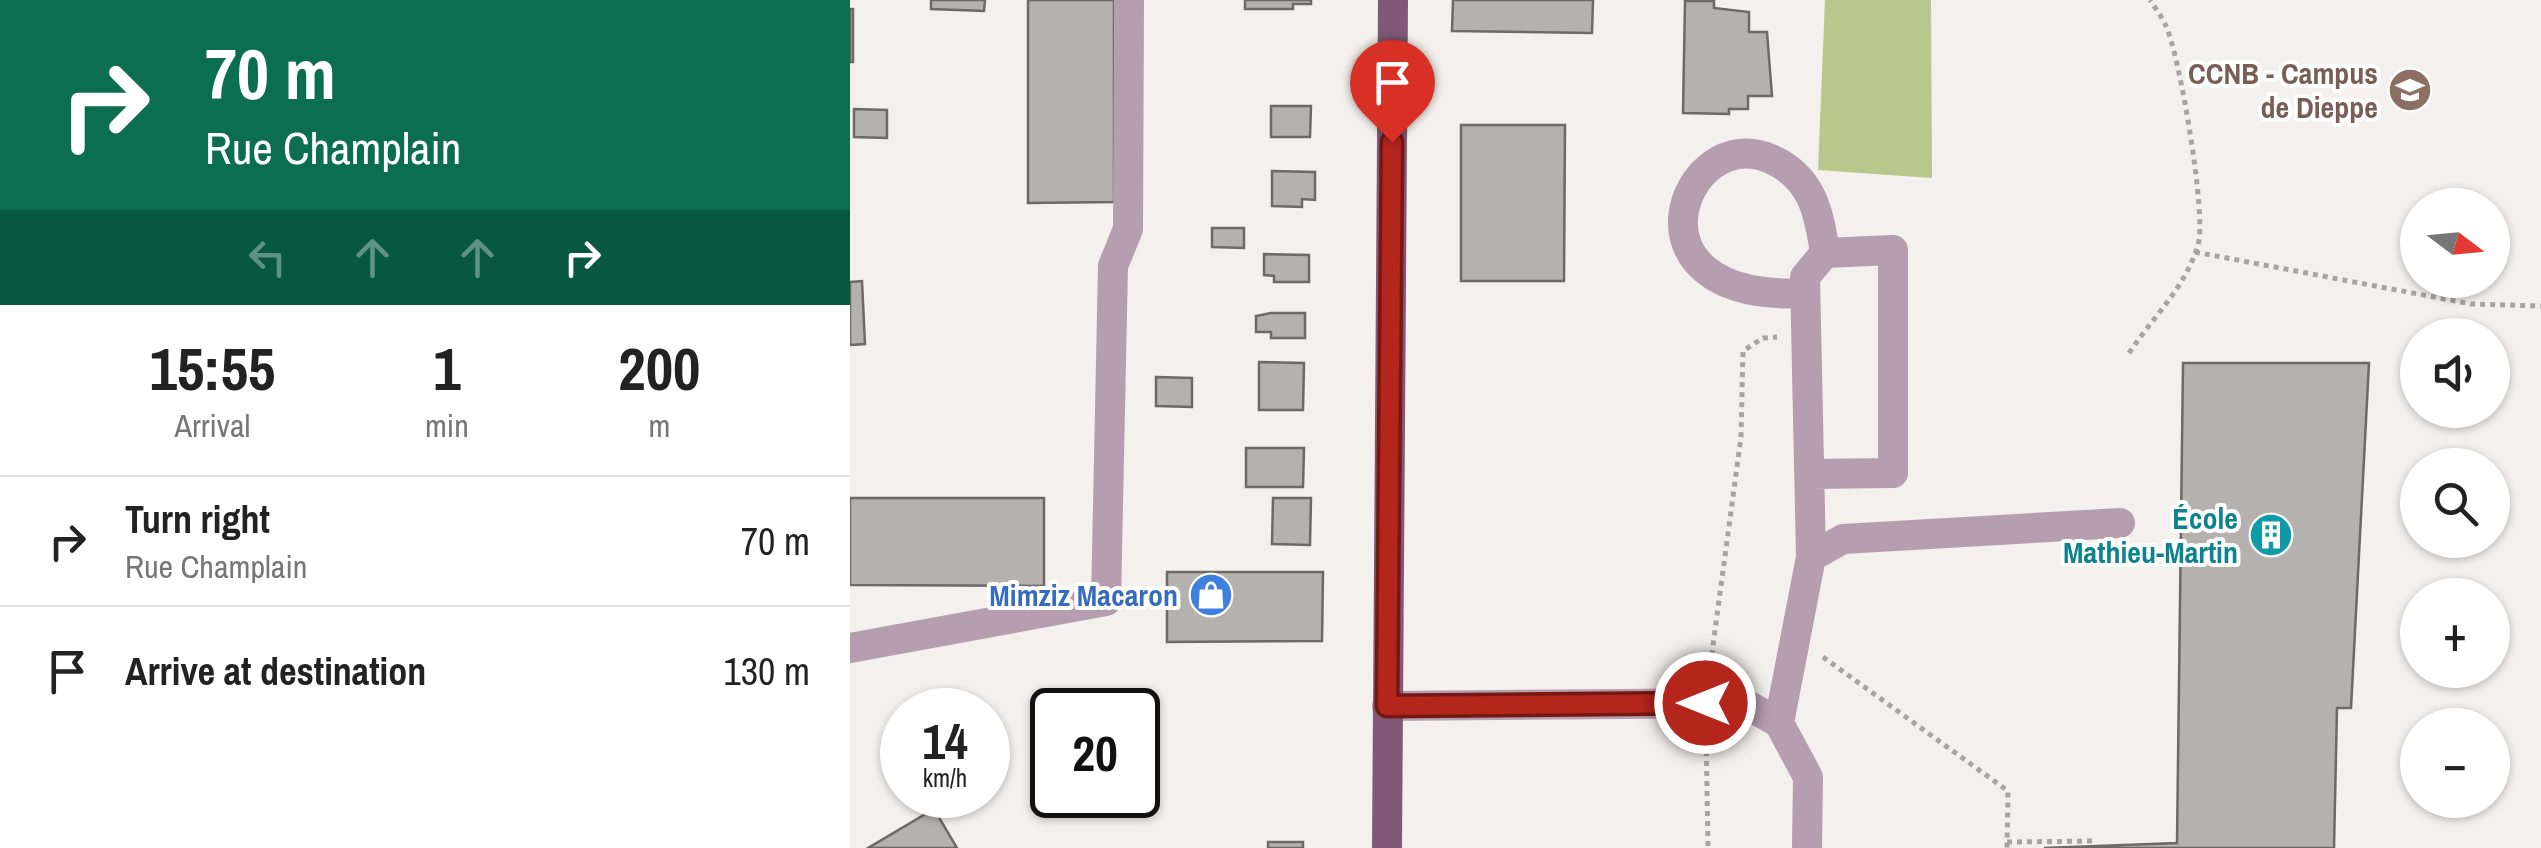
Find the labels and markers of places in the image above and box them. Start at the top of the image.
pin [1350,40,1435,143]
place label: CCNB - Campus de Dieppe [2188,53,2378,127]
school or university icon: CCNB - Campus de Dieppe [2387,67,2433,113]
place label: École Mathieu-Martin [2063,498,2238,572]
building icon: École Mathieu-Martin [2248,512,2294,558]
shop icon: Mimziz Macaron [1188,572,1234,618]
place label: Mimziz Macaron [989,575,1178,615]

